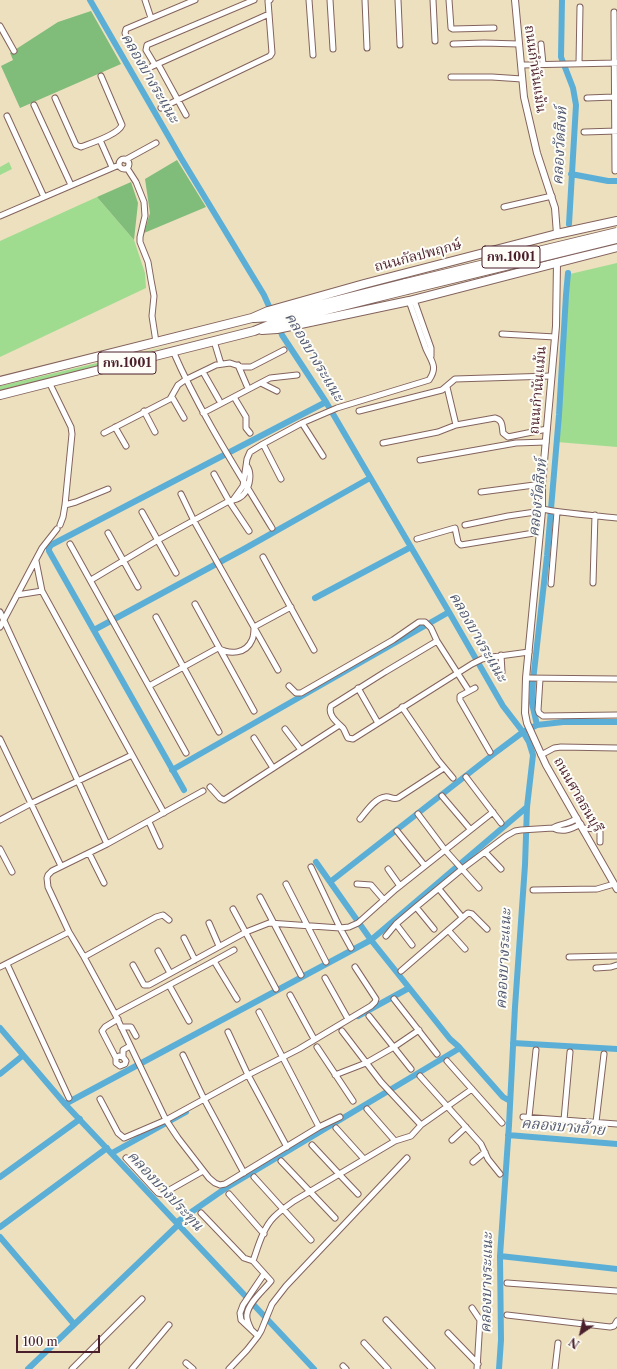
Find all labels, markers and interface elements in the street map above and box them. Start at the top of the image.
street label: ถนนกำนันแม้น [521,24,549,114]
water label: คลองบางระแนะ [117,30,183,126]
water label: คลองวัดสิงห์ [549,107,571,185]
street label: ถนนกัลปพฤกษ์ [372,236,464,276]
road number: กท.1001 [482,246,540,268]
water label: คลองบางระแนะ [280,309,348,405]
street label: ถนนกำนันแม้น [526,345,550,435]
road number: กท.1001 [98,352,156,374]
water label: คลองวัดสิงห์ [525,458,551,538]
water label: คลองบางระแนะ [445,589,511,685]
street label: ถนนศาลธนบุรี [550,754,606,836]
water label: คลองบางระแนะ [492,908,516,1010]
water label: คลองบางอ้าย [520,1114,606,1140]
water label: คลองบางประทุน [123,1147,207,1235]
water label: คลองบางระแนะ [477,1233,497,1333]
north arrow [561,1313,601,1353]
scale bar [18,1327,102,1353]
text: 100 m [23,1334,58,1349]
text: N [566,1334,582,1351]

